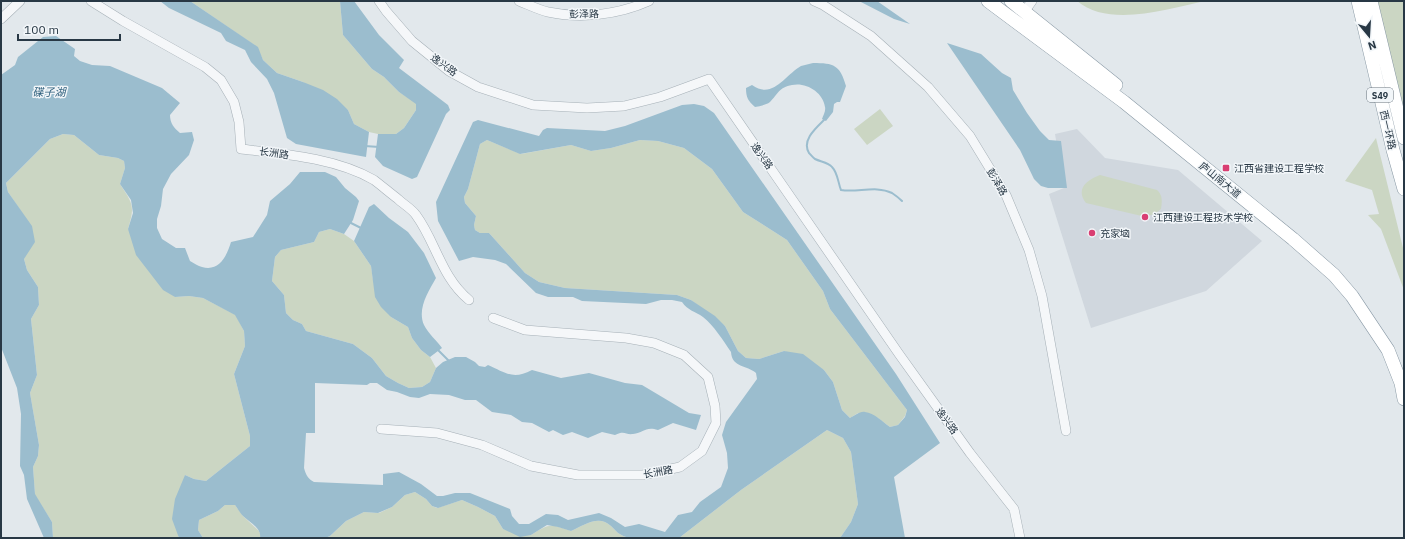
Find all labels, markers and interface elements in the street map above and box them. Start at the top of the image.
street label: 彭泽路 [569,7,599,21]
scale bar [18,16,120,42]
north arrow [1349,16,1389,56]
text: 100 m [24,22,59,37]
text: N [1366,38,1378,53]
street label: 逸兴路 [428,51,460,79]
water label: 碟子湖 [33,85,67,99]
road number: S49 [1367,88,1393,102]
street label: 西一环路 [1377,109,1399,151]
street label: 逸兴路 [748,140,776,172]
street label: 长洲路 [258,144,290,162]
street label: 庐山南大道 [1196,159,1244,201]
place label: 江西省建设工程学校 [1234,162,1324,175]
marker: 江西省建设工程学校 [1221,163,1231,173]
street label: 彭泽路 [984,166,1010,198]
place label: 江西建设工程技术学校 [1153,211,1253,224]
marker: 江西建设工程技术学校 [1140,212,1150,222]
place label: 充家垴 [1100,227,1130,240]
marker: 充家垴 [1087,228,1097,238]
street label: 逸兴路 [933,405,961,437]
street label: 长洲路 [642,463,674,481]

